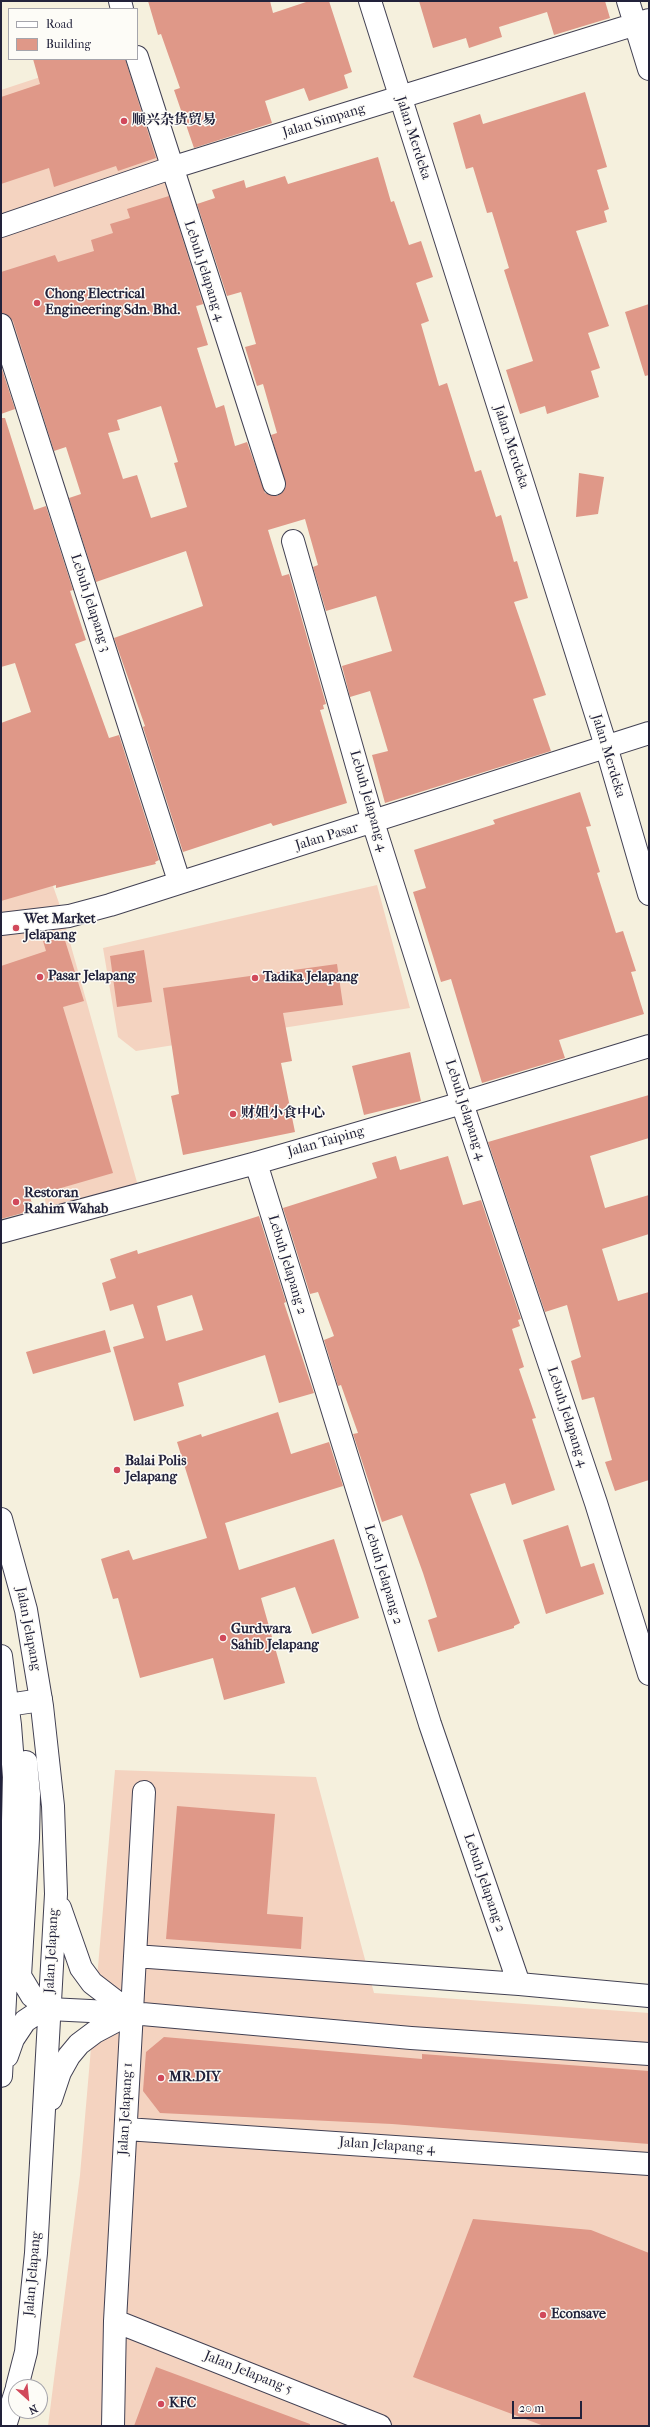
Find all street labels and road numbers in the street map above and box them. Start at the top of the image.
street label: Jalan Merdeka [392,94,434,182]
street label: Jalan Simpang [281,100,367,142]
street label: Lebuh Jelapang 4 [180,219,228,323]
street label: Jalan Merdeka [490,403,532,491]
street label: Lebuh Jelapang 3 [66,552,114,654]
street label: Jalan Merdeka [587,712,629,800]
street label: Lebuh Jelapang 4 [346,748,390,854]
street label: Jalan Pasar [293,819,361,855]
street label: Lebuh Jelapang 4 [441,1058,489,1162]
street label: Jalan Taiping [286,1123,366,1161]
street label: Lebuh Jelapang 2 [264,1213,310,1317]
street label: Lebuh Jelapang 4 [543,1365,591,1469]
street label: Lebuh Jelapang 2 [360,1523,406,1627]
street label: Jalan Jelapang [12,1586,44,1672]
street label: Lebuh Jelapang 2 [459,1831,509,1935]
street label: Jalan Jelapang [41,1908,63,1994]
street label: Jalan Jelapang 1 [115,2062,137,2156]
street label: Jalan Jelapang 4 [339,2134,435,2158]
street label: Jalan Jelapang [21,2231,45,2317]
street label: Jalan Jelapang 5 [201,2348,295,2398]

